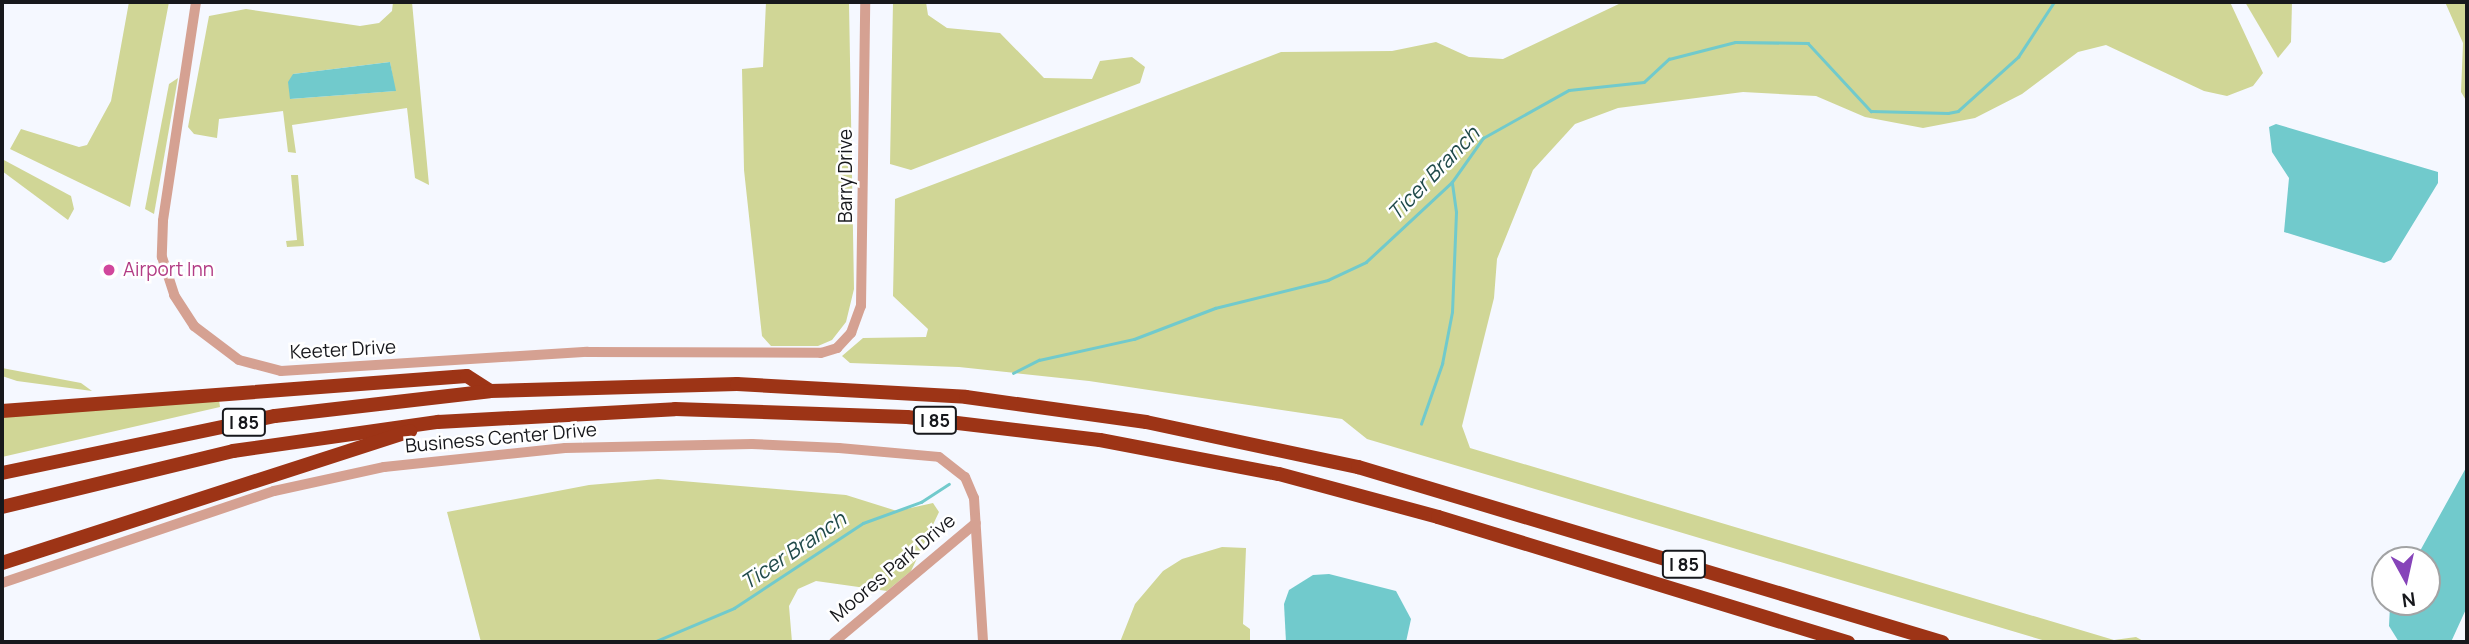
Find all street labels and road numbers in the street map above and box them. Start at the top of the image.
street label: Barry Drive [835,129,857,223]
street label: Keeter Drive [289,336,397,364]
road number: I 85 [912,406,958,434]
road number: I 85 [221,408,267,436]
street label: Business Center Drive [404,418,598,458]
street label: Moores Park Drive [826,509,960,627]
road number: I 85 [1661,550,1707,578]

